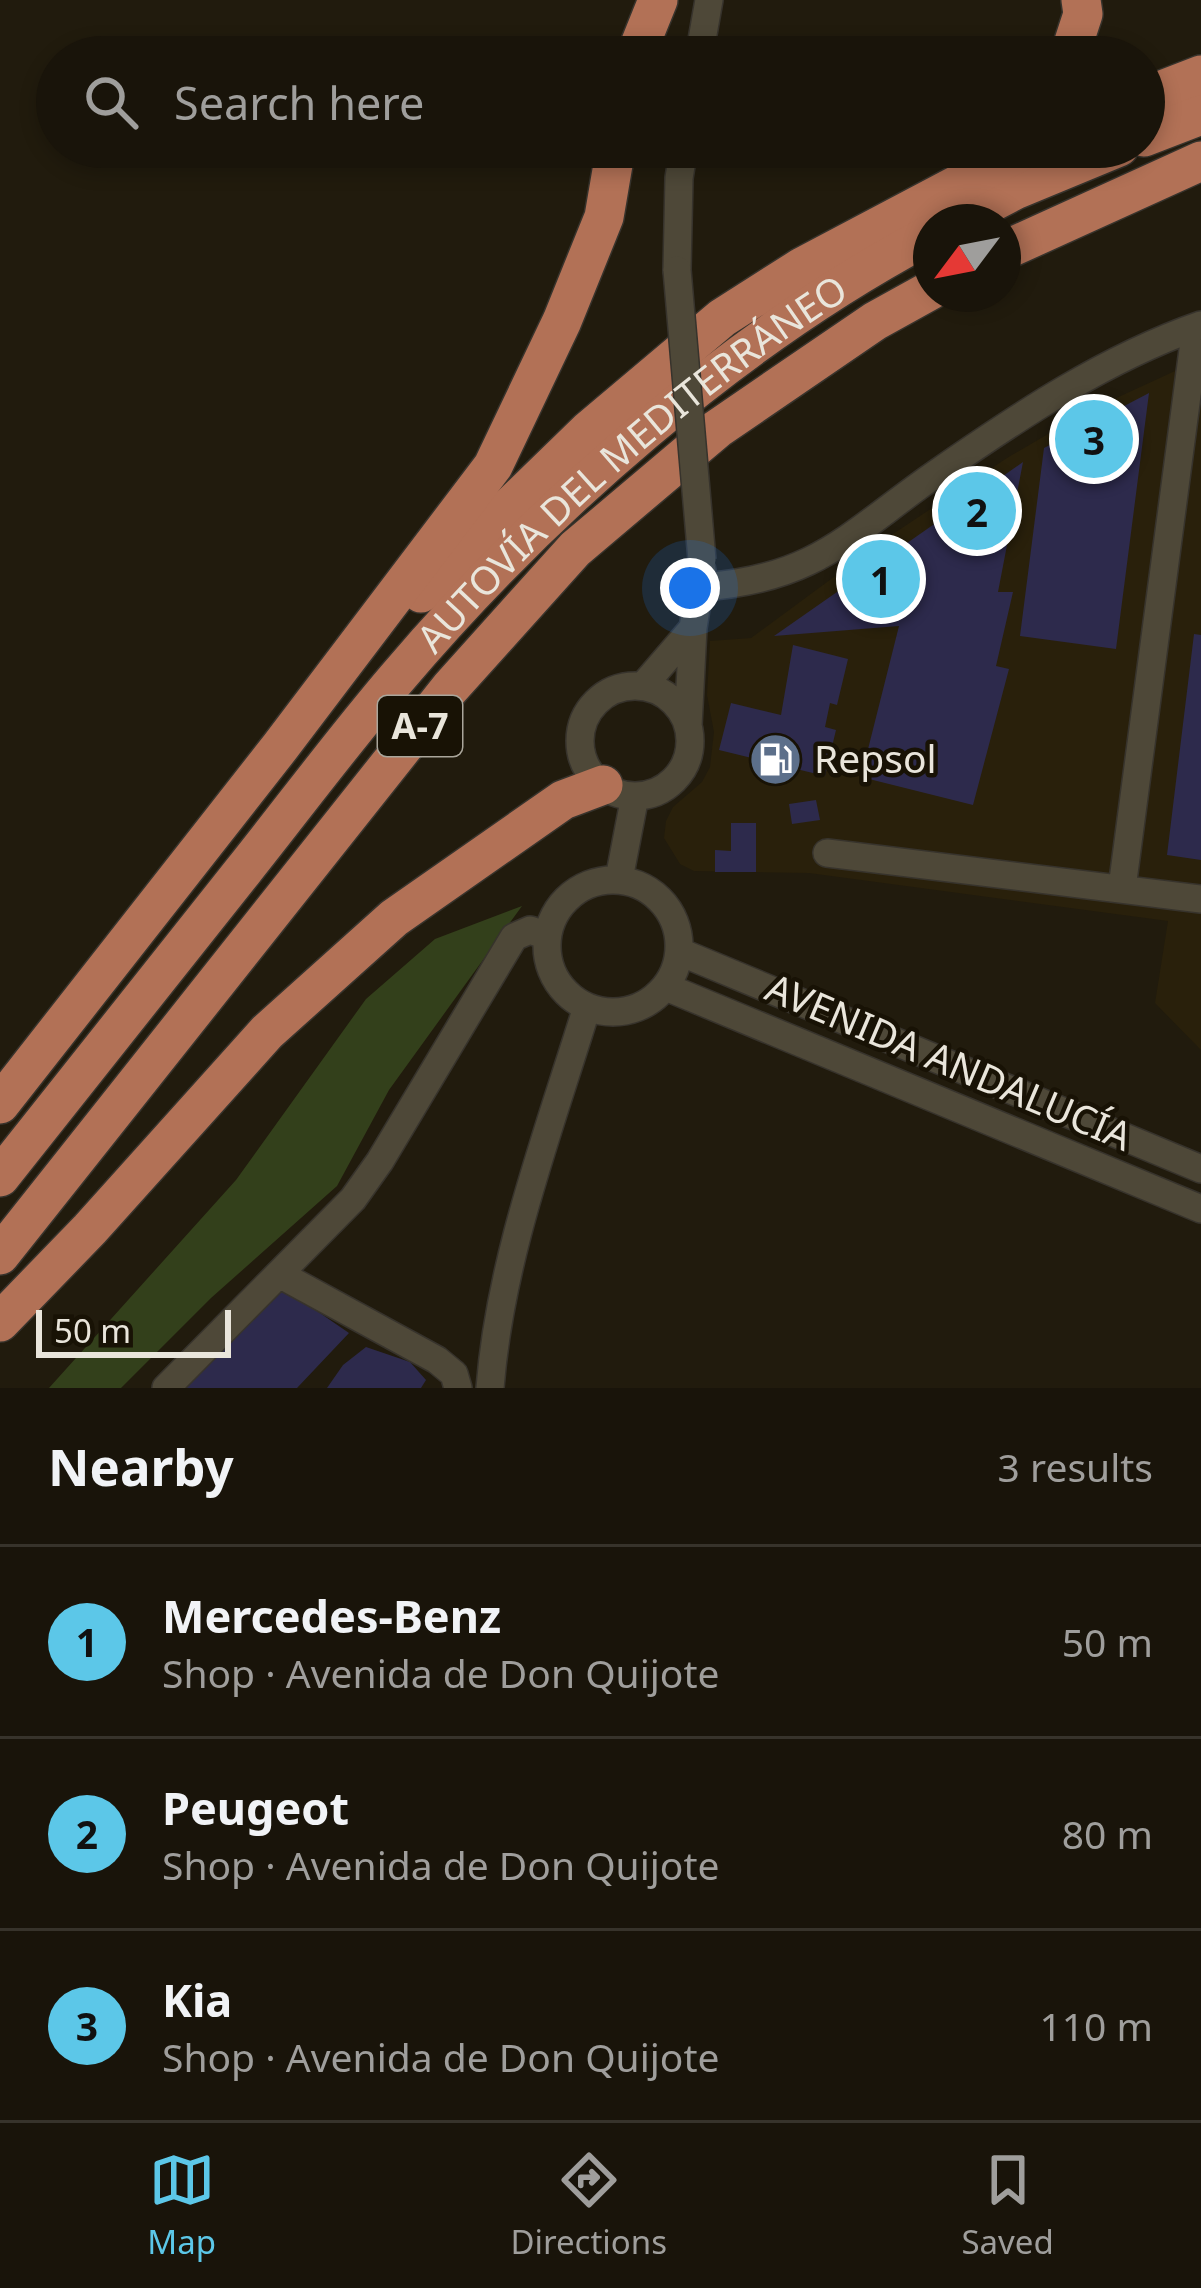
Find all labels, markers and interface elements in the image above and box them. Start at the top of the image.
search box [36,36,1165,168]
icon: search [78,69,144,135]
text: Search here [174,72,424,133]
north arrow [913,204,1021,312]
street label: AUTOVÍA DEL MEDITERRÁNEO [404,261,856,663]
pin: 3 [1055,394,1133,484]
pin: 2 [938,466,1016,556]
pin: 1 [842,534,920,624]
your location [660,558,720,618]
road number: A-7 [378,696,462,756]
fuel station icon: Repsol [747,731,803,787]
place label: Repsol [814,731,937,784]
street label: AVENIDA ANDALUCÍA [759,960,1141,1162]
scale bar [36,1304,231,1357]
text: 50 m [54,1308,131,1353]
text: Nearby [48,1431,234,1501]
text: 3 results [998,1440,1153,1493]
text: Mercedes-Benz [162,1585,501,1646]
text: 1 [76,1615,98,1668]
text: 50 m [1062,1615,1153,1668]
text: Shop · Avenida de Don Quijote [162,1646,720,1699]
text: Peugeot [162,1777,349,1838]
text: 2 [76,1807,98,1860]
text: 80 m [1062,1807,1153,1860]
text: Shop · Avenida de Don Quijote [162,1838,720,1891]
text: Kia [162,1969,232,2030]
text: 3 [76,1999,98,2052]
text: 110 m [1039,1999,1153,2052]
text: Shop · Avenida de Don Quijote [162,2030,720,2083]
tab: Map [147,2147,216,2264]
tab: Directions [510,2147,667,2264]
tab: Saved [961,2147,1054,2264]

